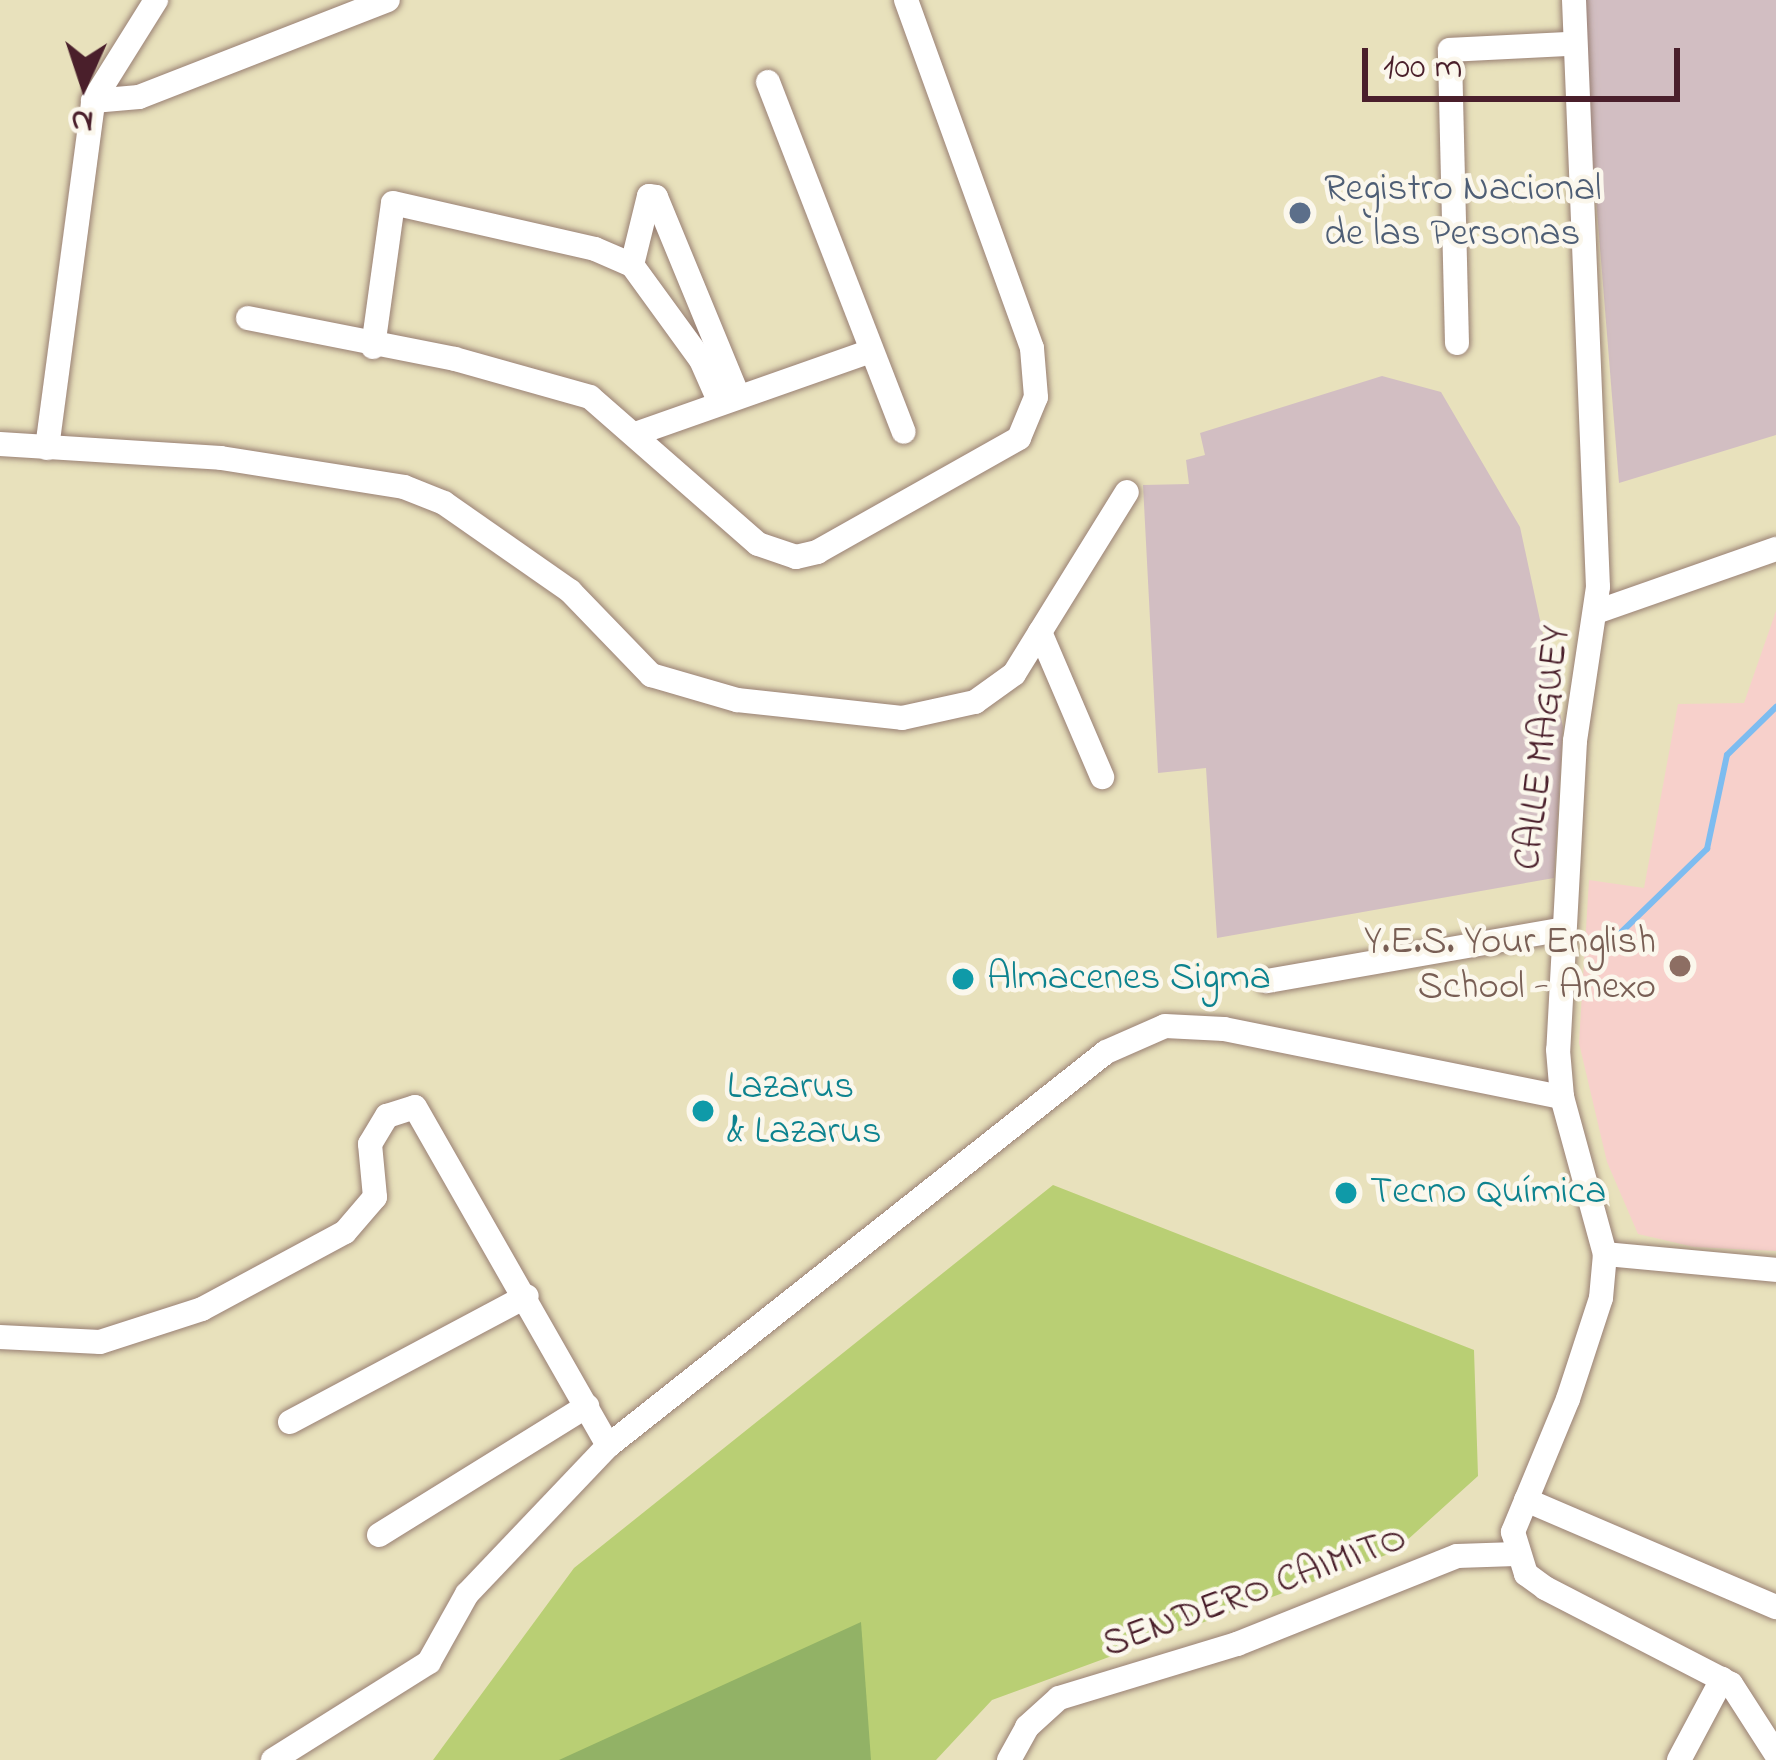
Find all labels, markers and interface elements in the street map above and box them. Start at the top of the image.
north arrow [24,24,144,144]
scale bar [1368,24,1686,98]
text: 100 m [1383,42,1463,95]
text: N [70,95,94,145]
place label: Registro Nacional de las Personas [1324,168,1602,259]
marker: Registro Nacional de las Personas [1287,200,1313,226]
street label: CALLE MAGUEY [1506,623,1582,873]
place label: Y.E.S. Your English School - Anexo [1364,921,1656,1012]
marker: Y.E.S. Your English School - Anexo [1667,953,1693,979]
place label: Almacenes Sigma [987,956,1271,1002]
marker: Almacenes Sigma [950,966,976,992]
place label: Lazarus & Lazarus [727,1066,882,1157]
marker: Lazarus & Lazarus [690,1098,716,1124]
place label: Tecno Química [1370,1170,1606,1216]
marker: Tecno Química [1333,1180,1359,1206]
street label: SENDERO CAIMITO [1097,1516,1413,1670]

